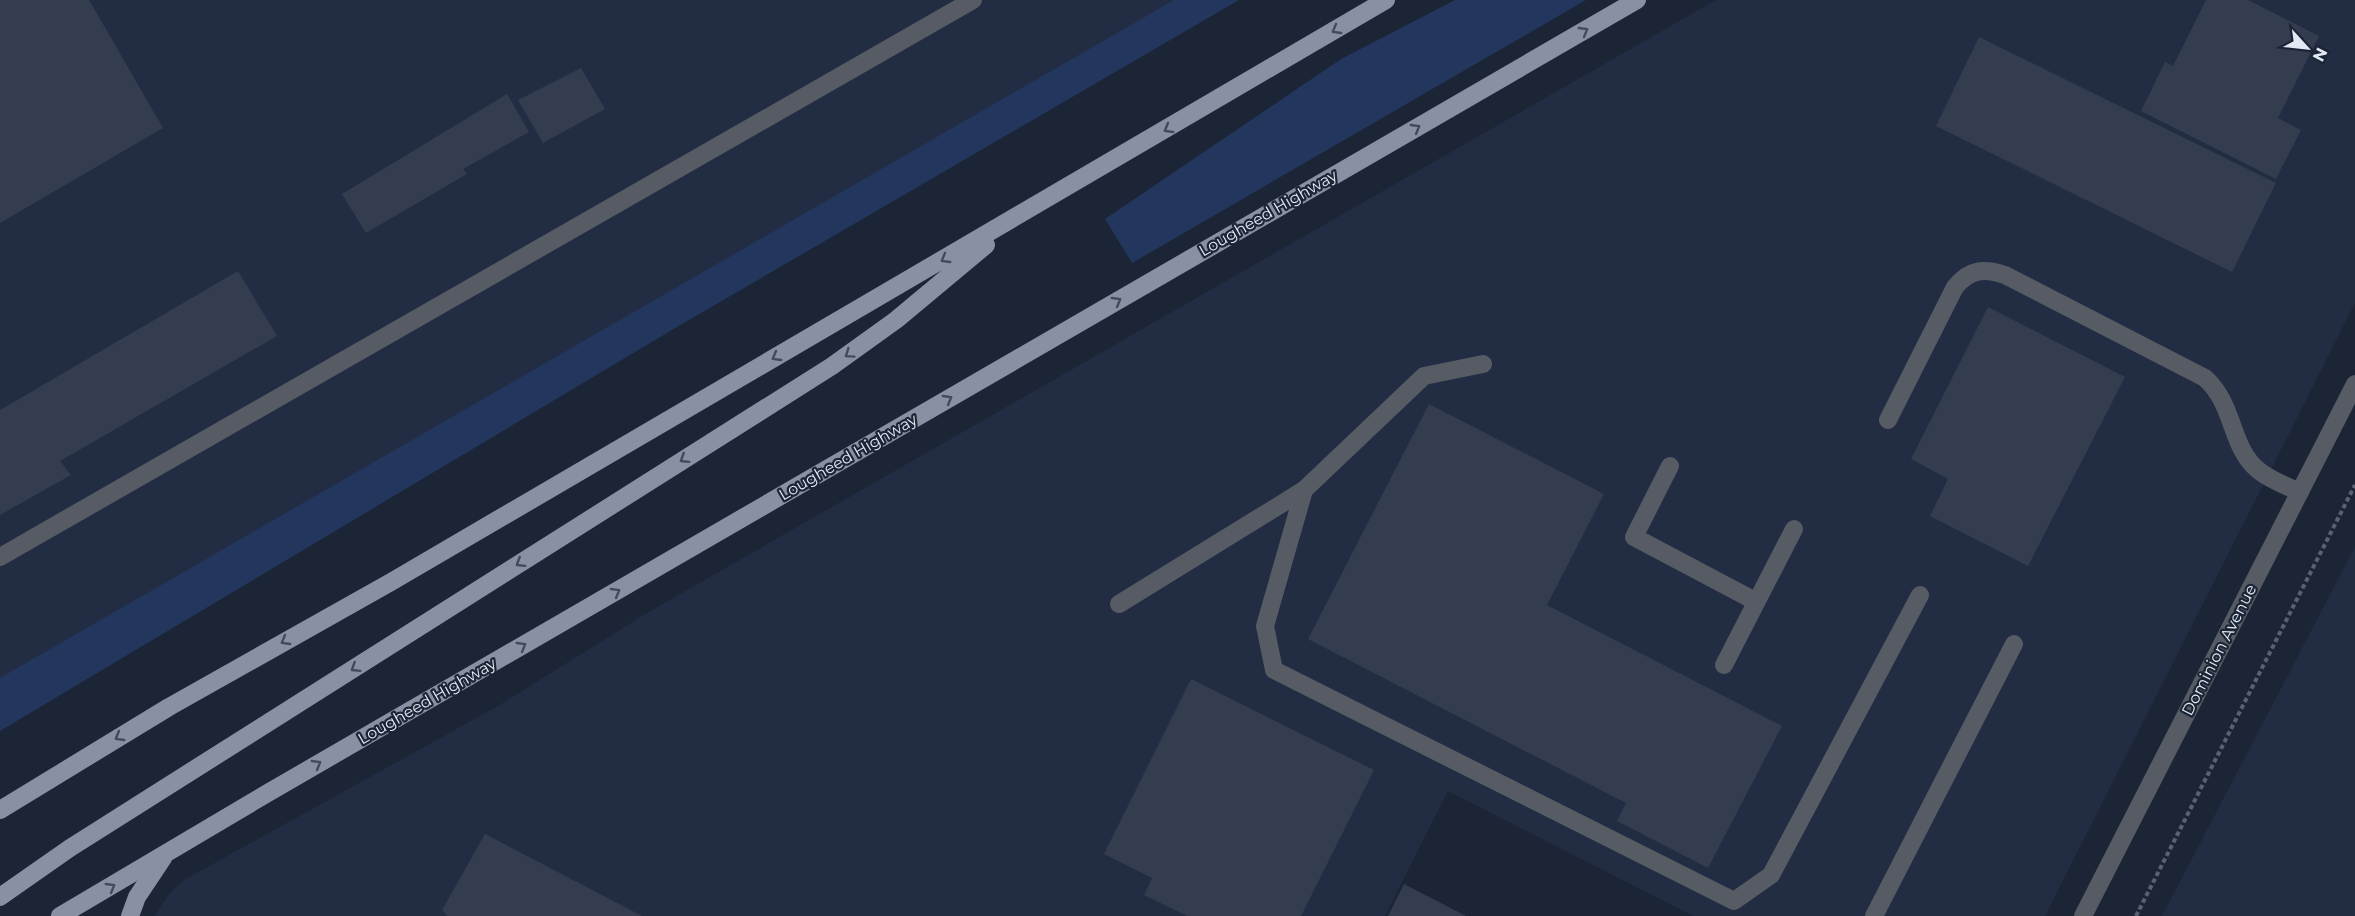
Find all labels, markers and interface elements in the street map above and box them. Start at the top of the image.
north arrow [2277,18,2337,78]
one-way arrow [1332,22,1342,34]
one-way arrow [1578,26,1589,38]
text: N [2309,45,2331,65]
one-way arrow [1164,121,1174,133]
one-way arrow [1410,124,1420,135]
street label: Lougheed Highway [1195,165,1341,260]
one-way arrow [941,252,951,263]
one-way arrow [1111,297,1121,309]
one-way arrow [844,347,855,358]
one-way arrow [772,350,783,361]
one-way arrow [942,395,952,406]
street label: Lougheed Highway [775,409,921,504]
one-way arrow [680,452,691,463]
one-way arrow [515,556,526,567]
street label: Dominion Avenue [2178,581,2260,719]
one-way arrow [610,587,620,599]
one-way arrow [281,634,291,646]
one-way arrow [516,642,526,653]
street label: Lougheed Highway [354,653,500,748]
one-way arrow [351,660,361,672]
one-way arrow [115,730,125,742]
one-way arrow [311,760,321,772]
one-way arrow [104,882,115,894]

